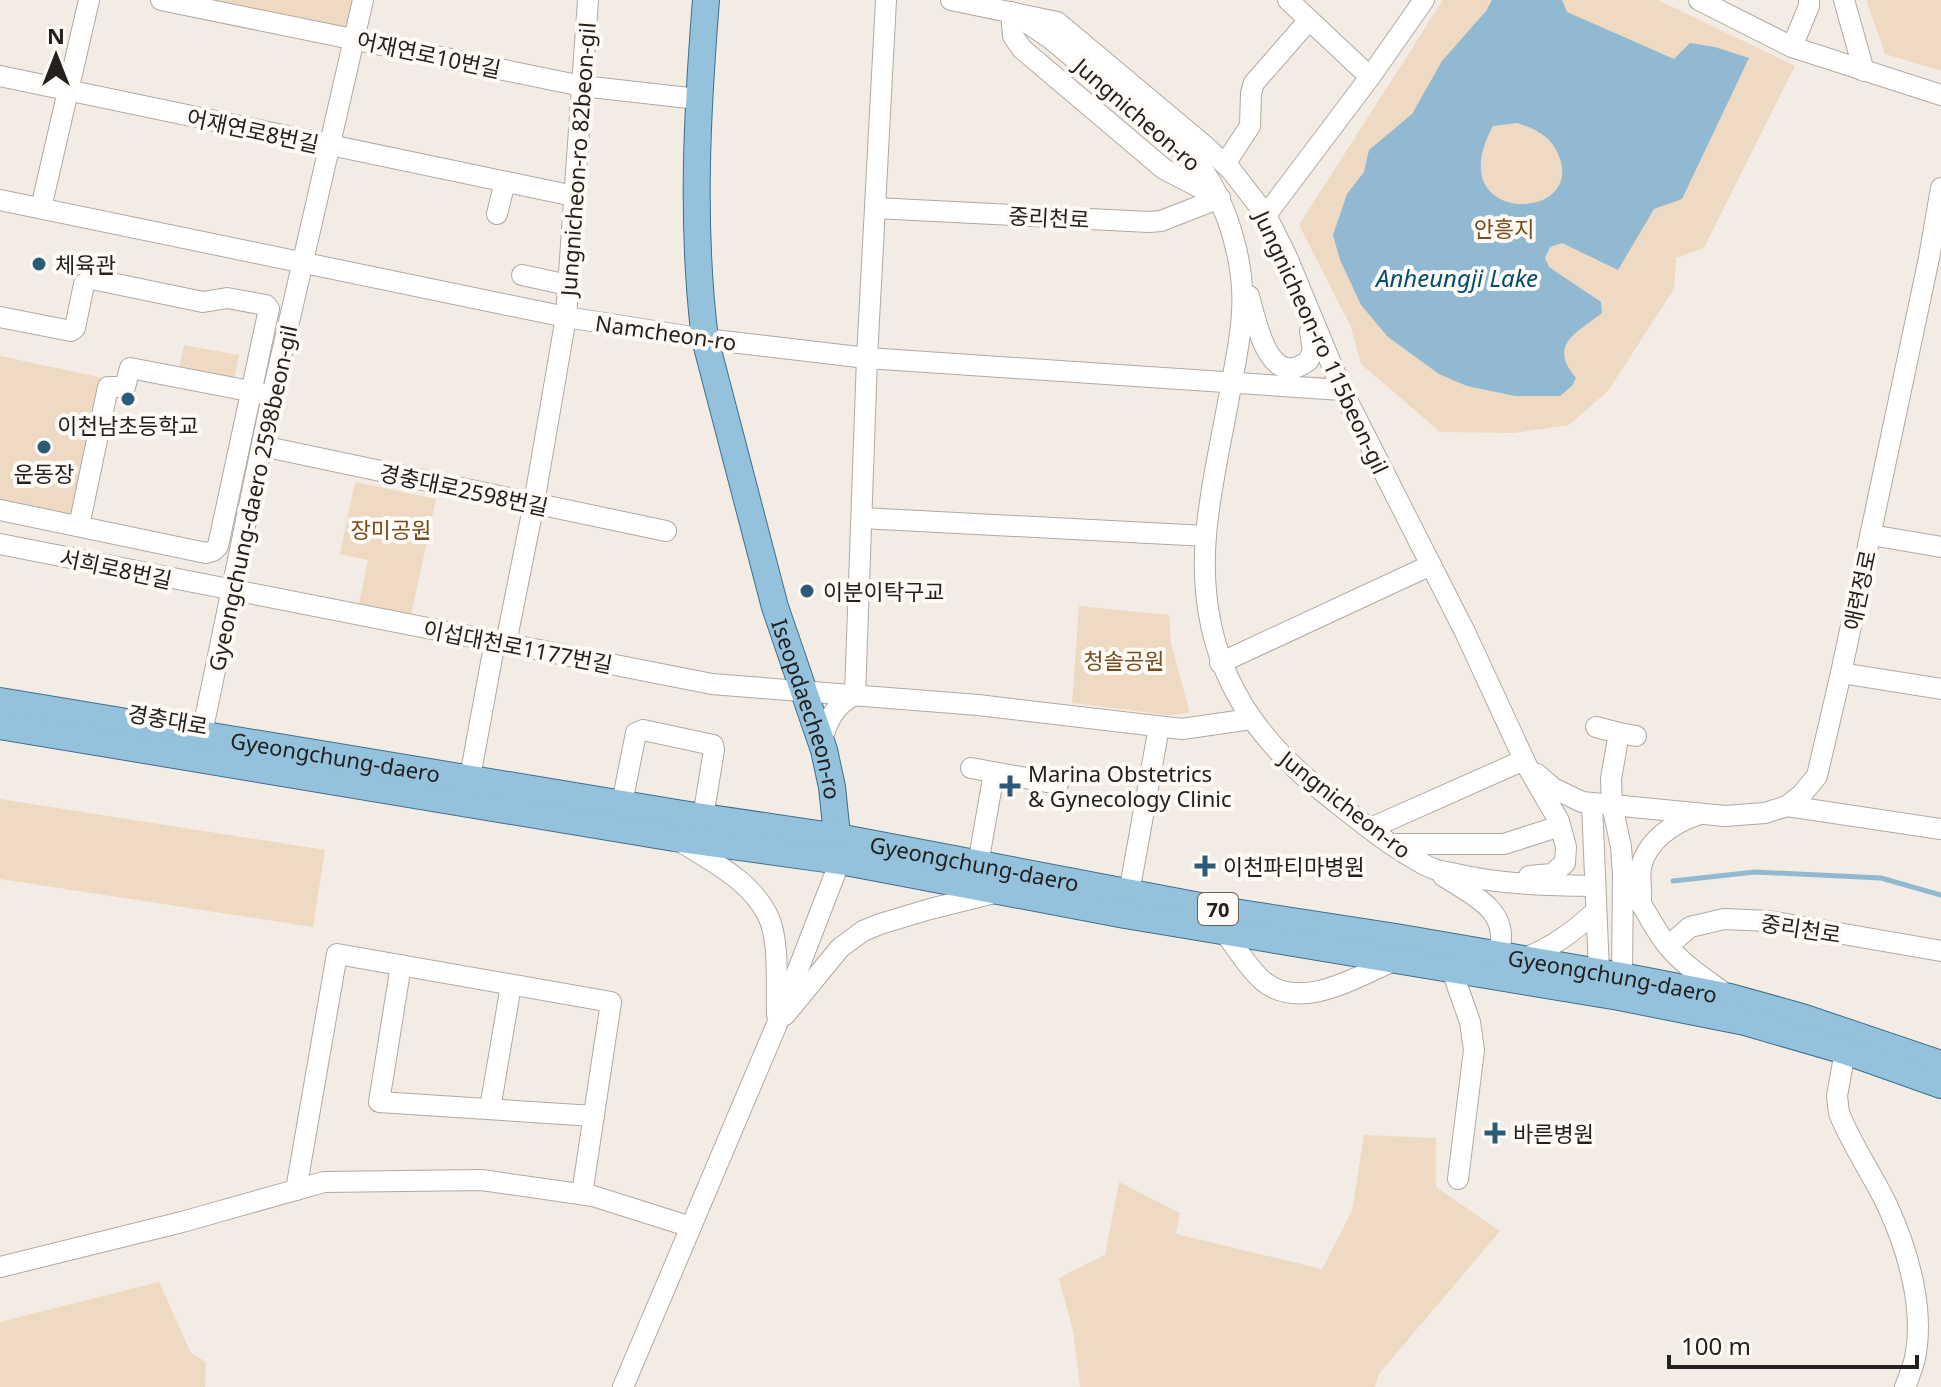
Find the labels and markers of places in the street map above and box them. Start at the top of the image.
place label: 체육관 [55,249,116,279]
marker: 체육관 [30,255,48,273]
marker: 이천남초등학교 [119,390,137,408]
place label: 이천남초등학교 [57,410,199,440]
marker: 운동장 [35,438,53,456]
place label: 운동장 [14,458,74,488]
place label: 이분이탁구교 [823,576,944,606]
marker: 이분이탁구교 [798,582,816,600]
place label: Marina Obstetrics & Gynecology Clinic [1028,758,1231,813]
marker: Marina Obstetrics & Gynecology Clinic [999,775,1021,797]
place label: 이천파티마병원 [1223,851,1365,881]
marker: 이천파티마병원 [1194,855,1216,877]
place label: 바른병원 [1513,1118,1594,1148]
marker: 바른병원 [1484,1122,1506,1144]

